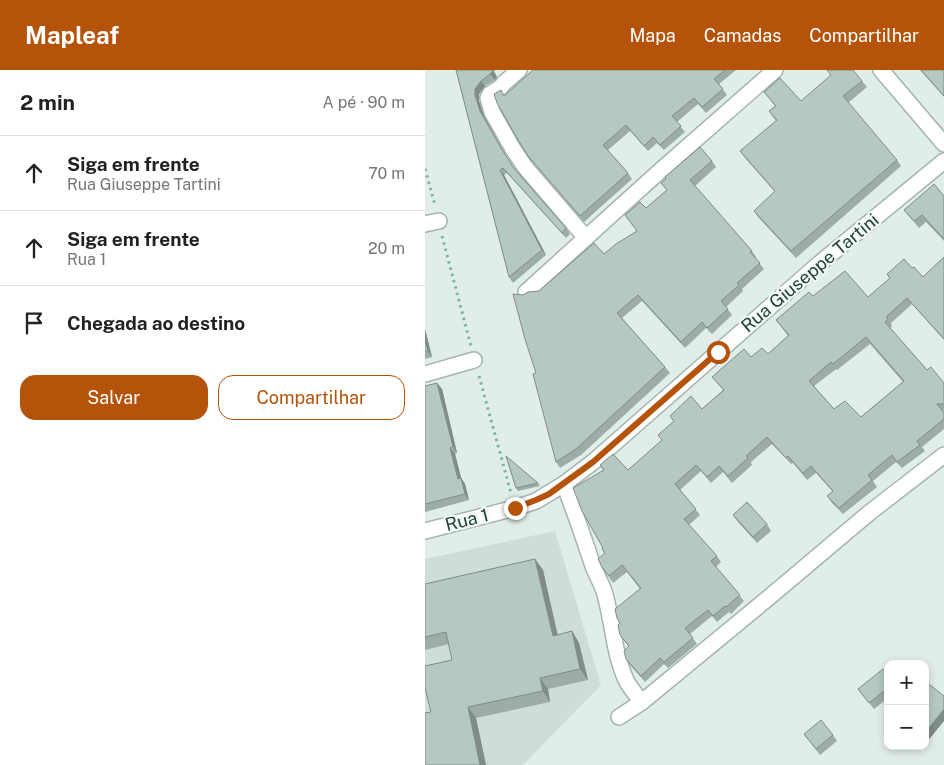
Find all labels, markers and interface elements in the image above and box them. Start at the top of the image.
text: Mapleaf [25,21,119,49]
text: Mapa [629,25,676,46]
text: Camadas [704,25,781,46]
text: Compartilhar [809,25,919,46]
text: 2 min [20,90,75,115]
text: A pé · 90 m [323,93,405,112]
text: Siga em frente [67,153,200,175]
icon: ahead [20,159,48,187]
text: 70 m [368,164,405,183]
text: Rua Giuseppe Tartini [67,175,221,194]
street label: Rua Giuseppe Tartini [737,209,883,336]
text: Siga em frente [67,228,200,250]
icon: ahead [20,234,48,262]
text: 20 m [368,239,405,258]
text: Rua 1 [67,250,106,269]
icon: arrive [20,309,48,337]
text: Chegada ao destino [67,312,245,334]
route start [707,341,730,364]
button: Salvar [20,375,208,420]
button: Compartilhar [218,375,405,420]
route end [504,497,527,520]
street label: Rua 1 [443,504,491,535]
map controls [884,660,929,750]
button: + [884,660,929,705]
button: − [884,705,929,750]

